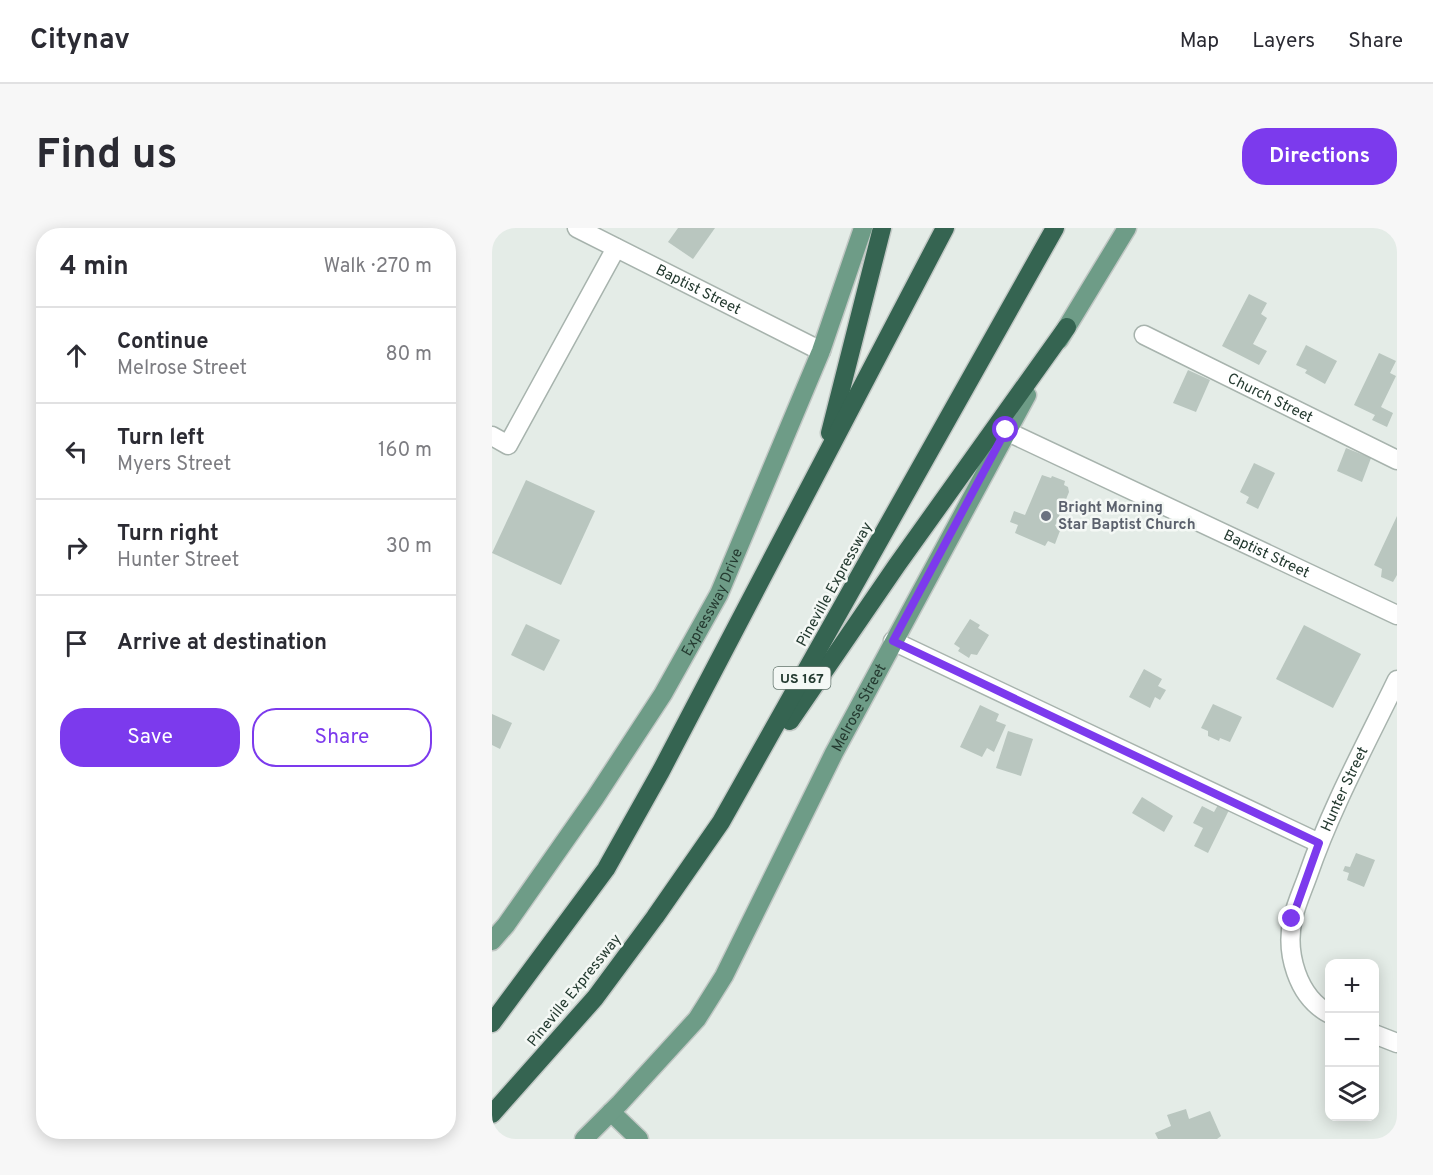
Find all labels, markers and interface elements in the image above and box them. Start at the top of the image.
text: Citynav [30,23,130,59]
text: Map [1180,28,1219,55]
text: Layers [1252,28,1315,55]
text: Share [1348,28,1403,55]
button: Directions [1242,128,1397,185]
text: Find us [36,130,177,183]
text: 4 min [60,251,129,284]
text: Walk · 270 m [324,254,432,280]
street label: Baptist Street [652,261,744,320]
text: Continue [117,329,208,356]
icon: ahead [60,339,93,372]
text: 80 m [386,342,432,368]
text: Melrose Street [117,356,247,382]
street label: Church Street [1224,370,1316,428]
route start [992,416,1018,442]
text: Turn left [117,425,205,452]
icon: left [60,435,93,468]
text: 160 m [378,438,432,464]
text: Myers Street [117,452,231,478]
place label: Bright Morning Star Baptist Church [1058,499,1196,535]
marker: Bright Morning Star Baptist Church [1039,509,1053,523]
street label: Pineville Expressway [793,519,877,650]
text: Turn right [117,521,219,548]
street label: Baptist Street [1220,527,1312,583]
icon: right [60,531,93,564]
text: 30 m [386,534,432,560]
street label: Expressway Drive [678,546,748,660]
text: Hunter Street [117,548,239,574]
icon: arrive [60,627,93,660]
text: Arrive at destination [117,630,327,657]
street label: Melrose Street [828,661,891,756]
road number: US 167 [774,667,830,689]
button: Save [60,708,240,767]
button: Share [252,708,432,767]
street label: Hunter Street [1318,744,1374,835]
route end [1278,905,1304,931]
street label: Pineville Expressway [524,931,627,1051]
map controls [1325,959,1379,1121]
button: + [1325,959,1379,1013]
button: − [1325,1013,1379,1067]
button: layers [1325,1067,1379,1121]

